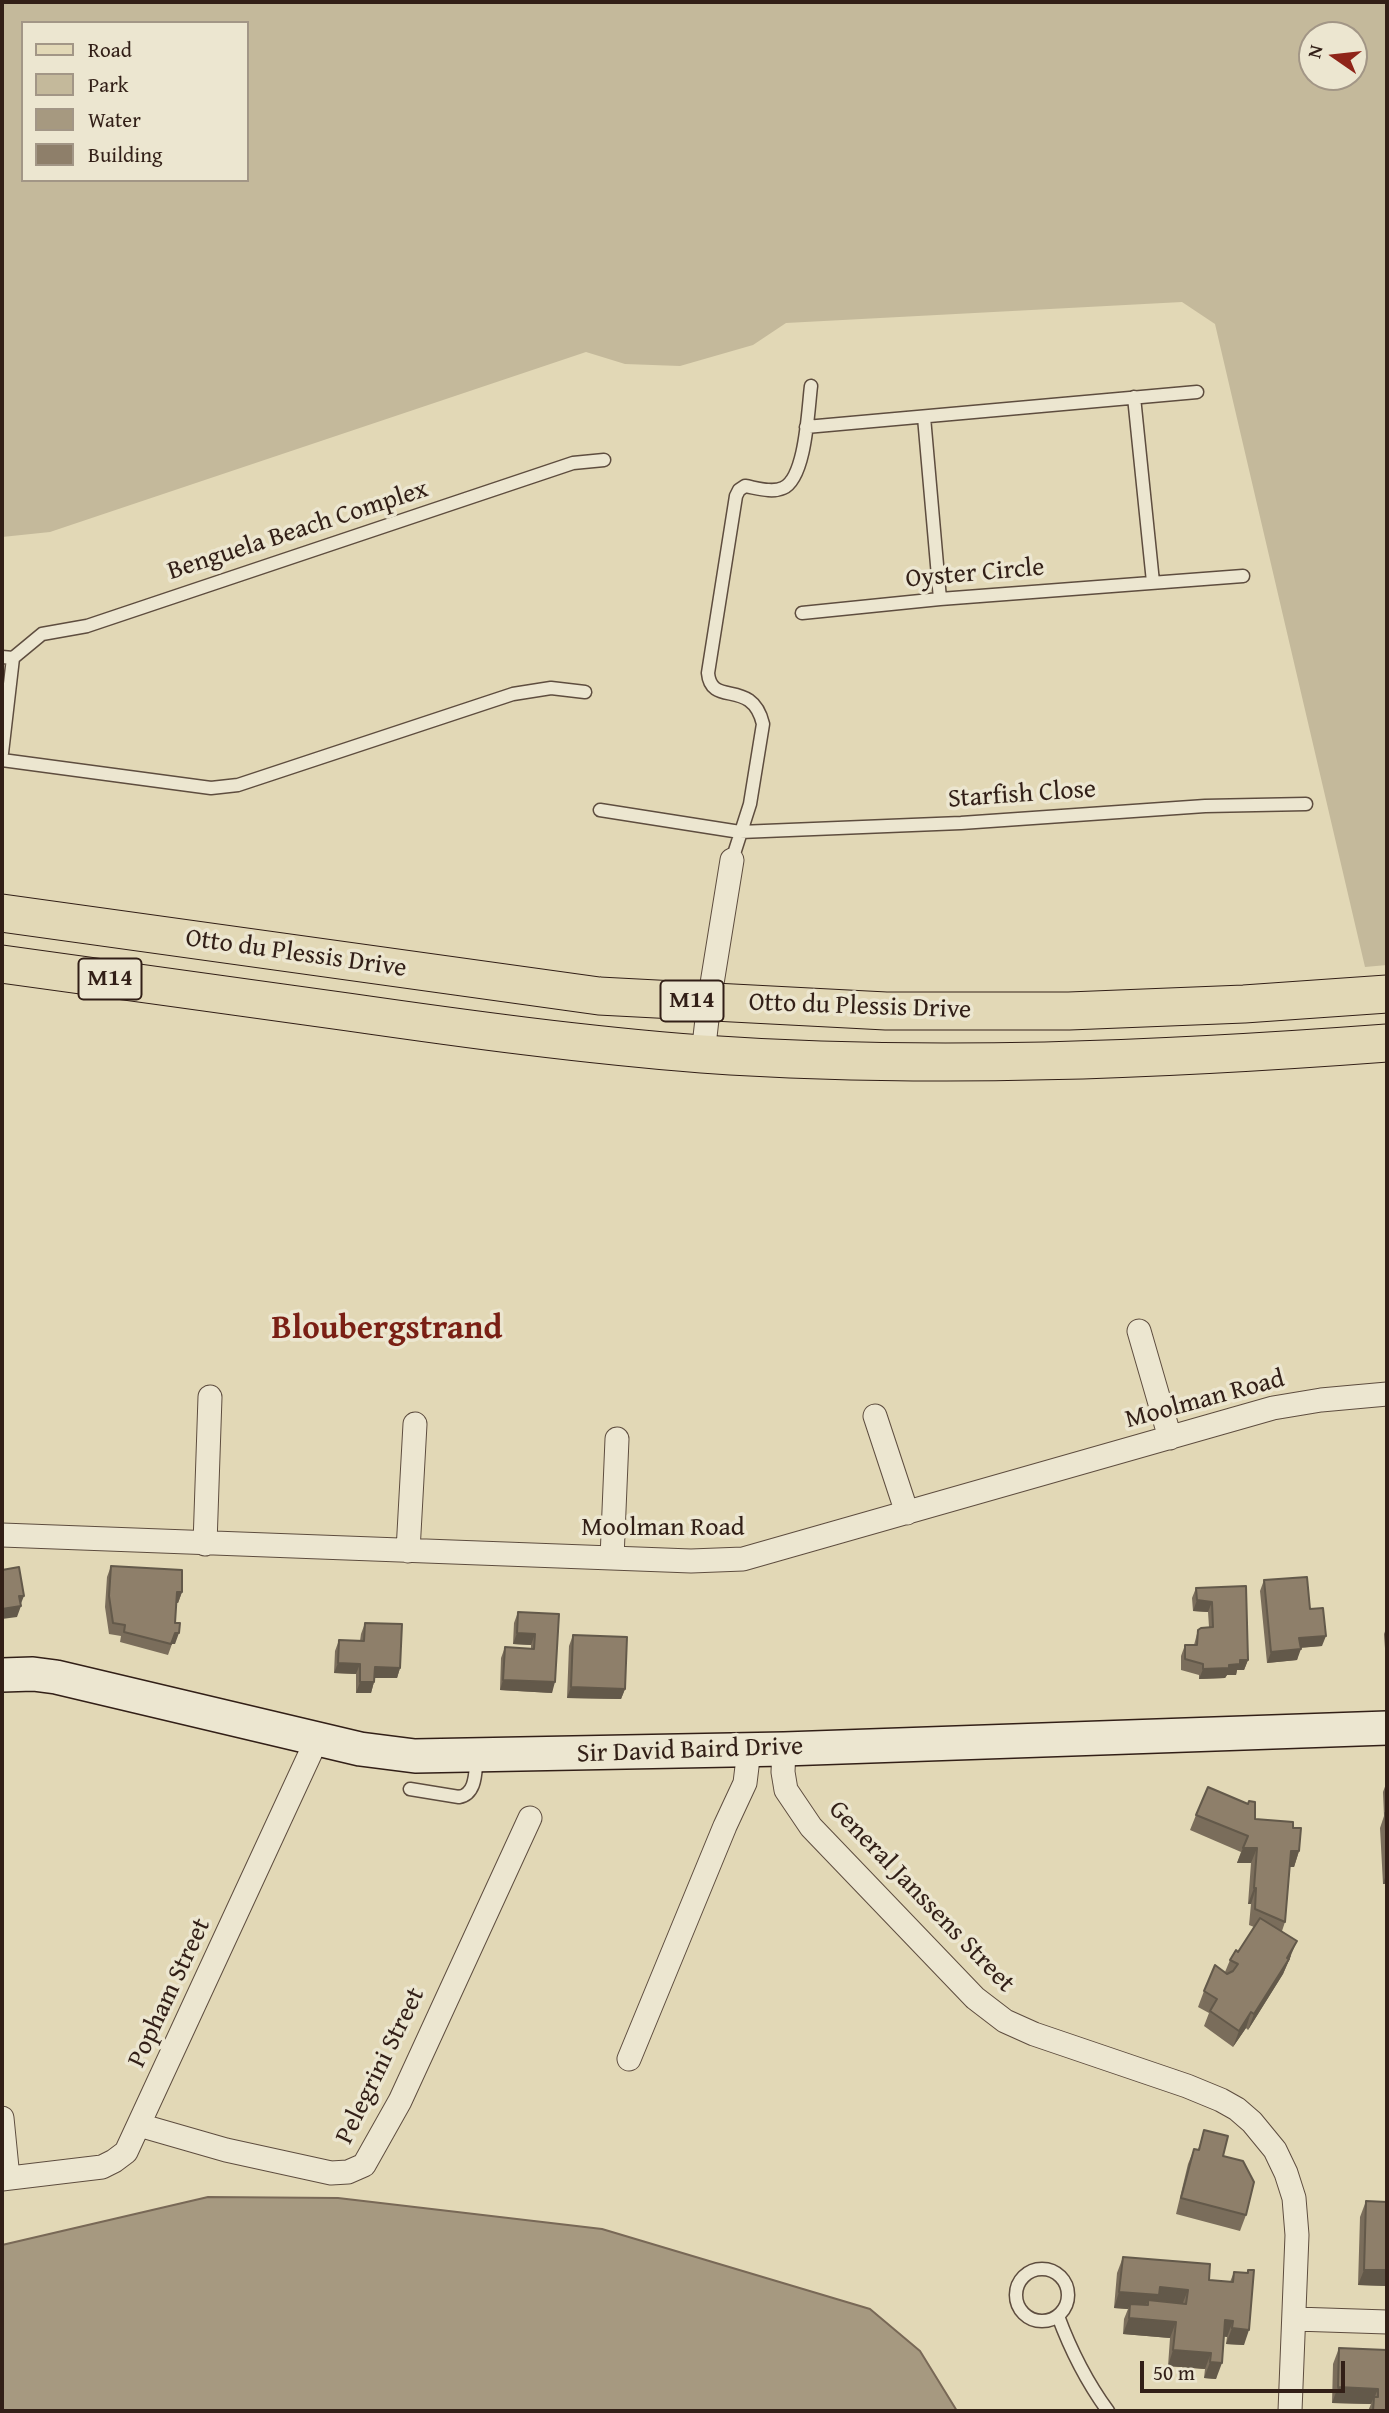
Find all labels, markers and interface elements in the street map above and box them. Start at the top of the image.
legend [21,21,248,182]
north arrow [1298,21,1368,91]
text: Road [88,34,132,65]
text: N [1299,42,1330,61]
text: Park [88,69,129,100]
text: Water [88,104,141,135]
text: Building [88,139,162,170]
street label: Benguela Beach Complex [164,474,432,588]
street label: Oyster Circle [904,552,1046,596]
street label: Starfish Close [947,774,1097,816]
street label: Otto du Plessis Drive [184,923,408,985]
road number: M14 [78,959,142,1000]
road number: M14 [660,981,724,1021]
street label: Otto du Plessis Drive [748,988,972,1026]
district label: Bloubergstrand [272,1310,502,1350]
street label: Moolman Road [1122,1364,1288,1436]
street label: Moolman Road [581,1512,745,1544]
street label: Sir David Baird Drive [576,1731,804,1771]
street label: General Janssens Street [821,1795,1021,1999]
street label: Popham Street [122,1913,218,2073]
street label: Pelegrini Street [330,1983,432,2149]
scale bar [1144,2346,1349,2390]
text: 50 m [1153,2357,1195,2388]

